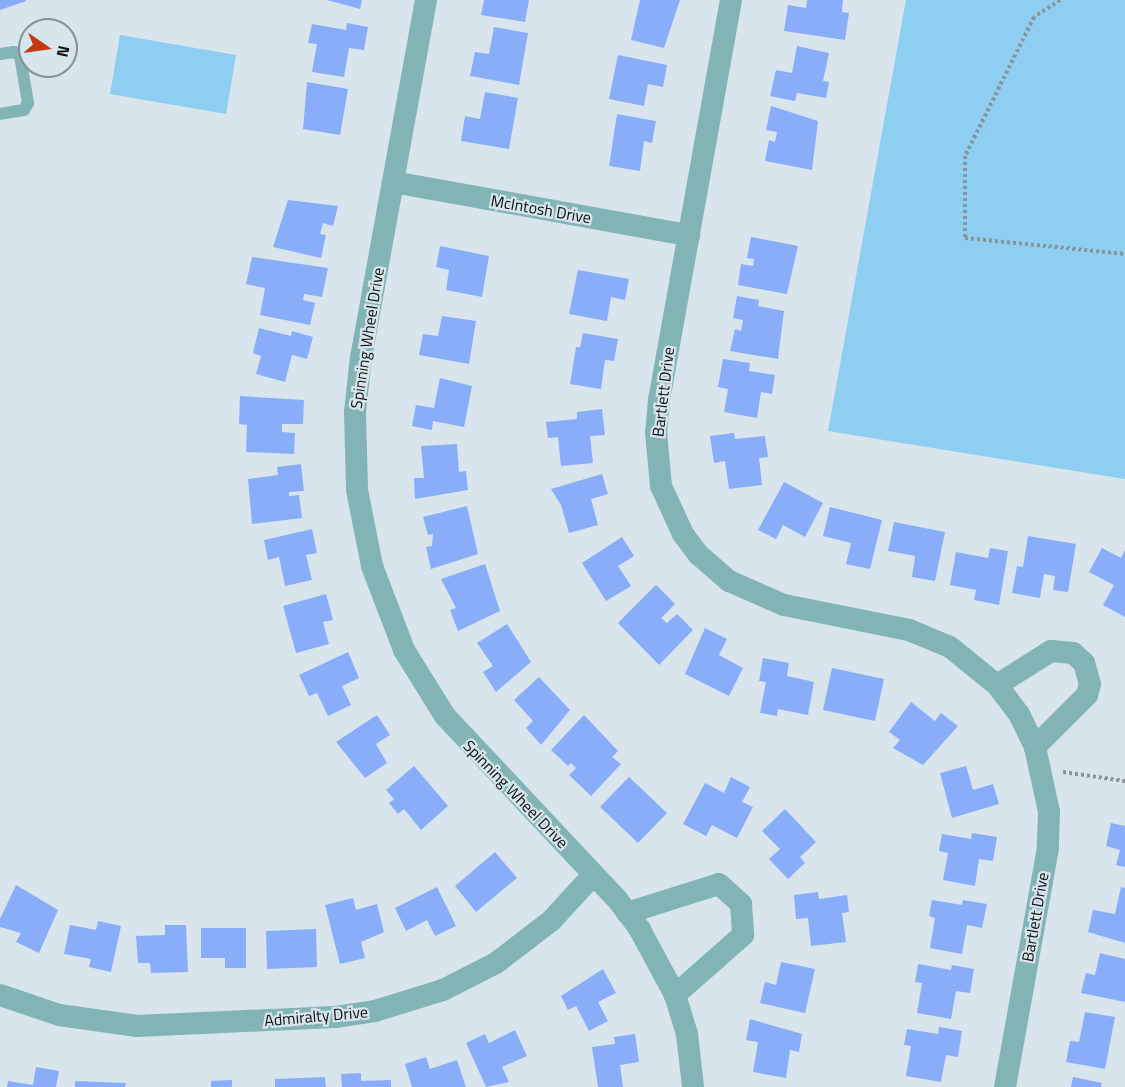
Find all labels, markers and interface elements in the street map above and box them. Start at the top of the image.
north arrow [18,18,78,78]
text: N [51,43,77,60]
street label: McIntosh Drive [489,191,593,227]
street label: Spinning Wheel Drive [346,266,388,410]
street label: Bartlett Drive [648,346,678,438]
street label: Spinning Wheel Drive [460,736,572,852]
street label: Bartlett Drive [1018,871,1052,963]
street label: Admiralty Drive [263,1002,369,1030]

